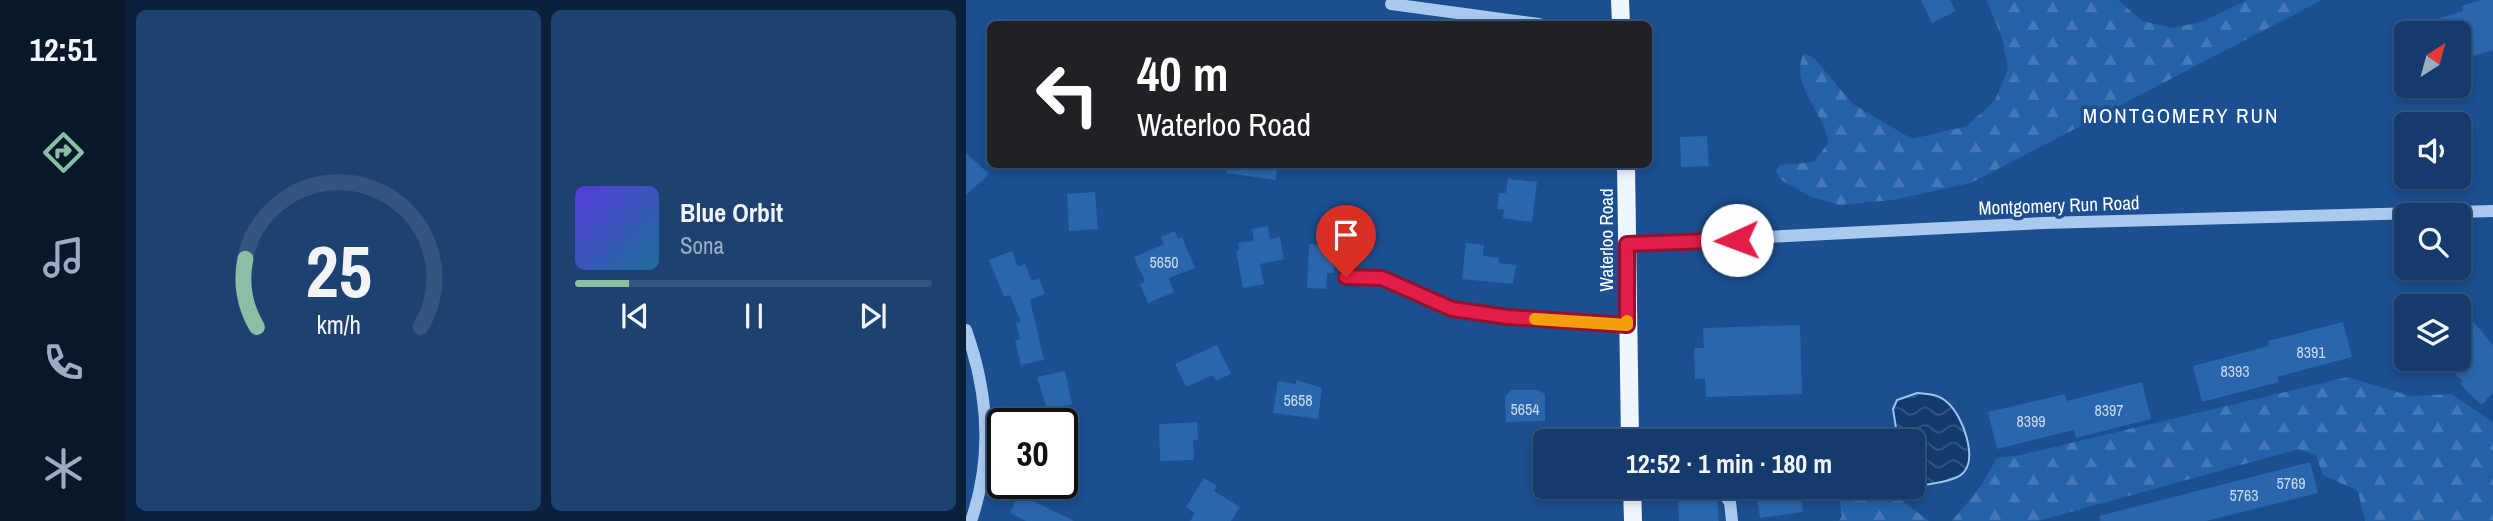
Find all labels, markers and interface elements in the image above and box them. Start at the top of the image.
north arrow [2394,21,2471,98]
map controls [2394,21,2471,371]
text: 12:51 [29,28,97,71]
text: 40 m [1137,40,1229,106]
icon: left [1022,49,1113,140]
district label: MONTGOMERY RUN [2083,101,2279,130]
text: Waterloo Road [1137,103,1311,146]
button: sound [2394,112,2471,189]
icon: directions [39,128,88,177]
street label: Waterloo Road [1593,188,1619,292]
street label: Montgomery Run Road [1978,189,2140,221]
text: Blue Orbit [680,195,783,230]
position arrow [1700,203,1774,277]
button: search [2394,203,2471,280]
pin [1316,205,1376,277]
icon: arrive [1327,216,1365,254]
text: 25 [305,222,372,320]
text: Sona [680,230,724,261]
icon: music [39,233,88,282]
house number: 5650 [1149,251,1179,273]
button: layers [2394,294,2471,371]
icon: previous [616,297,654,335]
icon: pause [735,297,773,335]
icon: next [854,297,892,335]
text: km/h [316,307,361,341]
icon: phone [39,338,88,387]
house number: 8391 [2296,341,2326,363]
house number: 8393 [2220,360,2250,382]
house number: 5658 [1283,389,1313,411]
house number: 5654 [1510,398,1540,420]
house number: 8397 [2094,399,2124,421]
speed limit sign: 30 [987,408,1078,499]
house number: 8399 [2016,410,2046,432]
icon: climate [39,444,88,493]
text: 12:52 · 1 min · 180 m [1626,446,1832,481]
house number: 5769 [2276,472,2306,494]
house number: 5763 [2229,484,2259,506]

